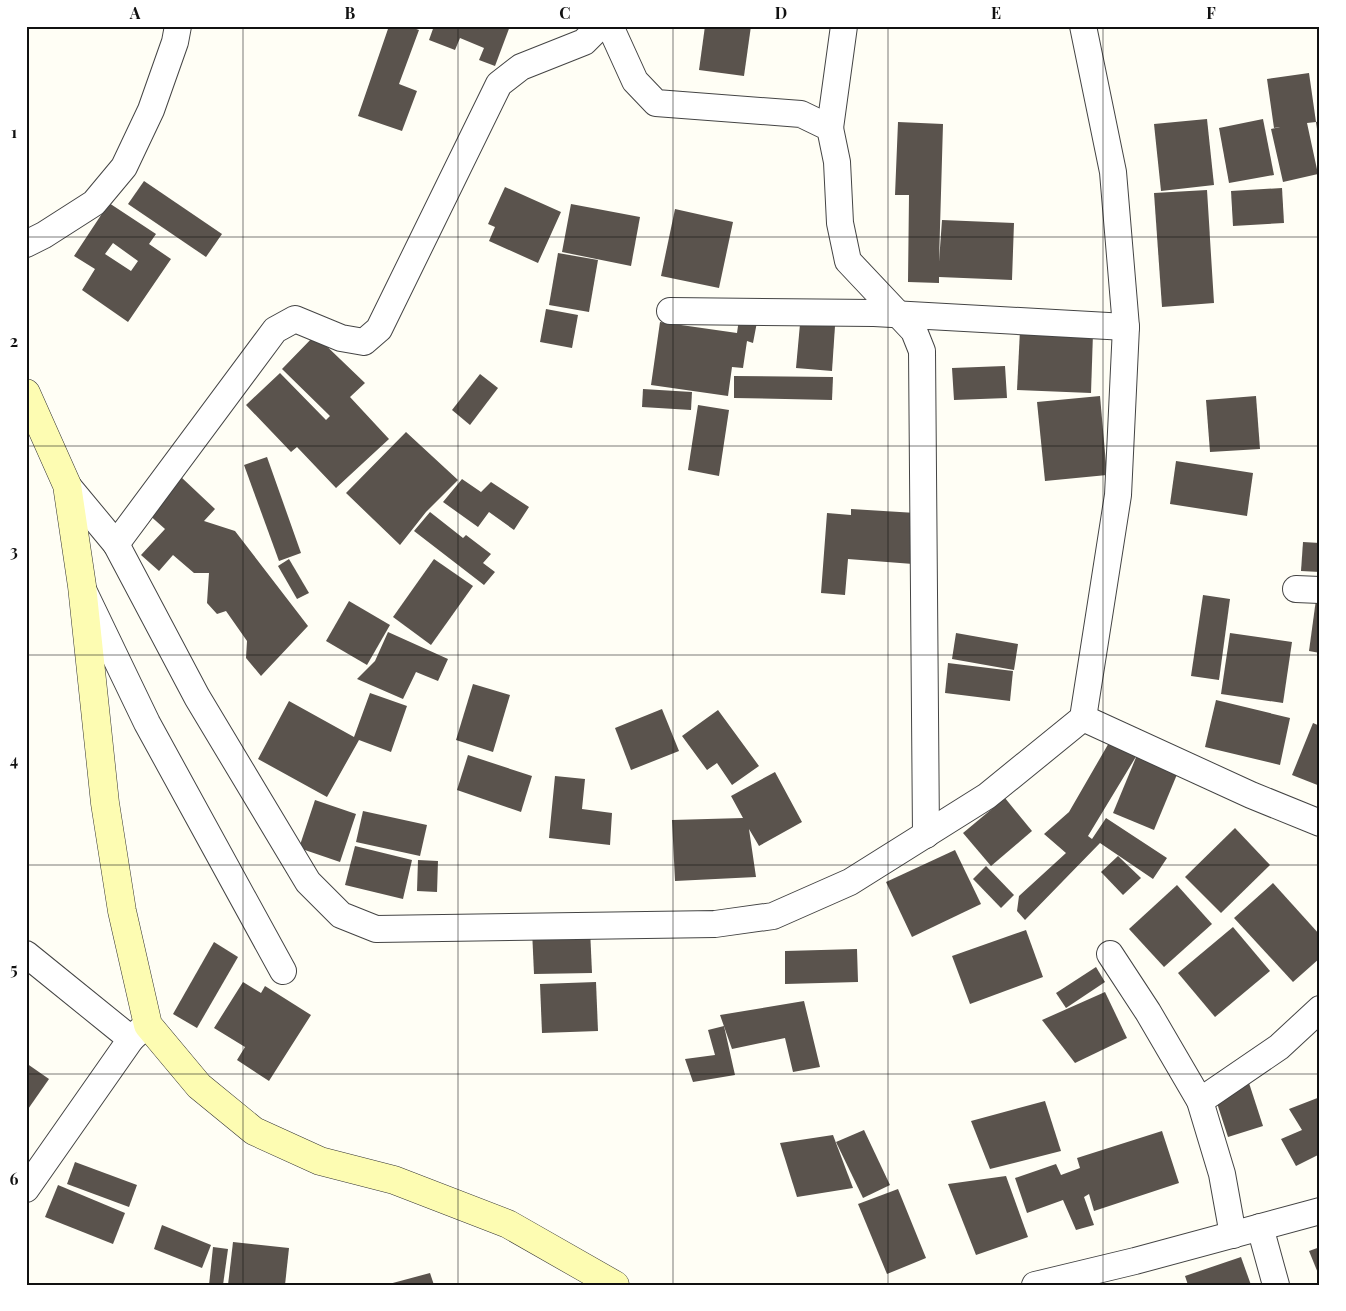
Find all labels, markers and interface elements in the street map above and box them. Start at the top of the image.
text: A [129,2,141,23]
text: B [345,2,356,23]
text: C [559,2,571,23]
text: D [775,2,787,23]
text: E [991,2,1001,23]
text: F [1206,2,1216,23]
text: 1 [11,121,17,142]
text: 2 [10,330,18,351]
text: 3 [10,540,18,561]
text: 4 [10,749,18,770]
text: 5 [10,958,18,979]
text: 6 [10,1168,19,1189]

